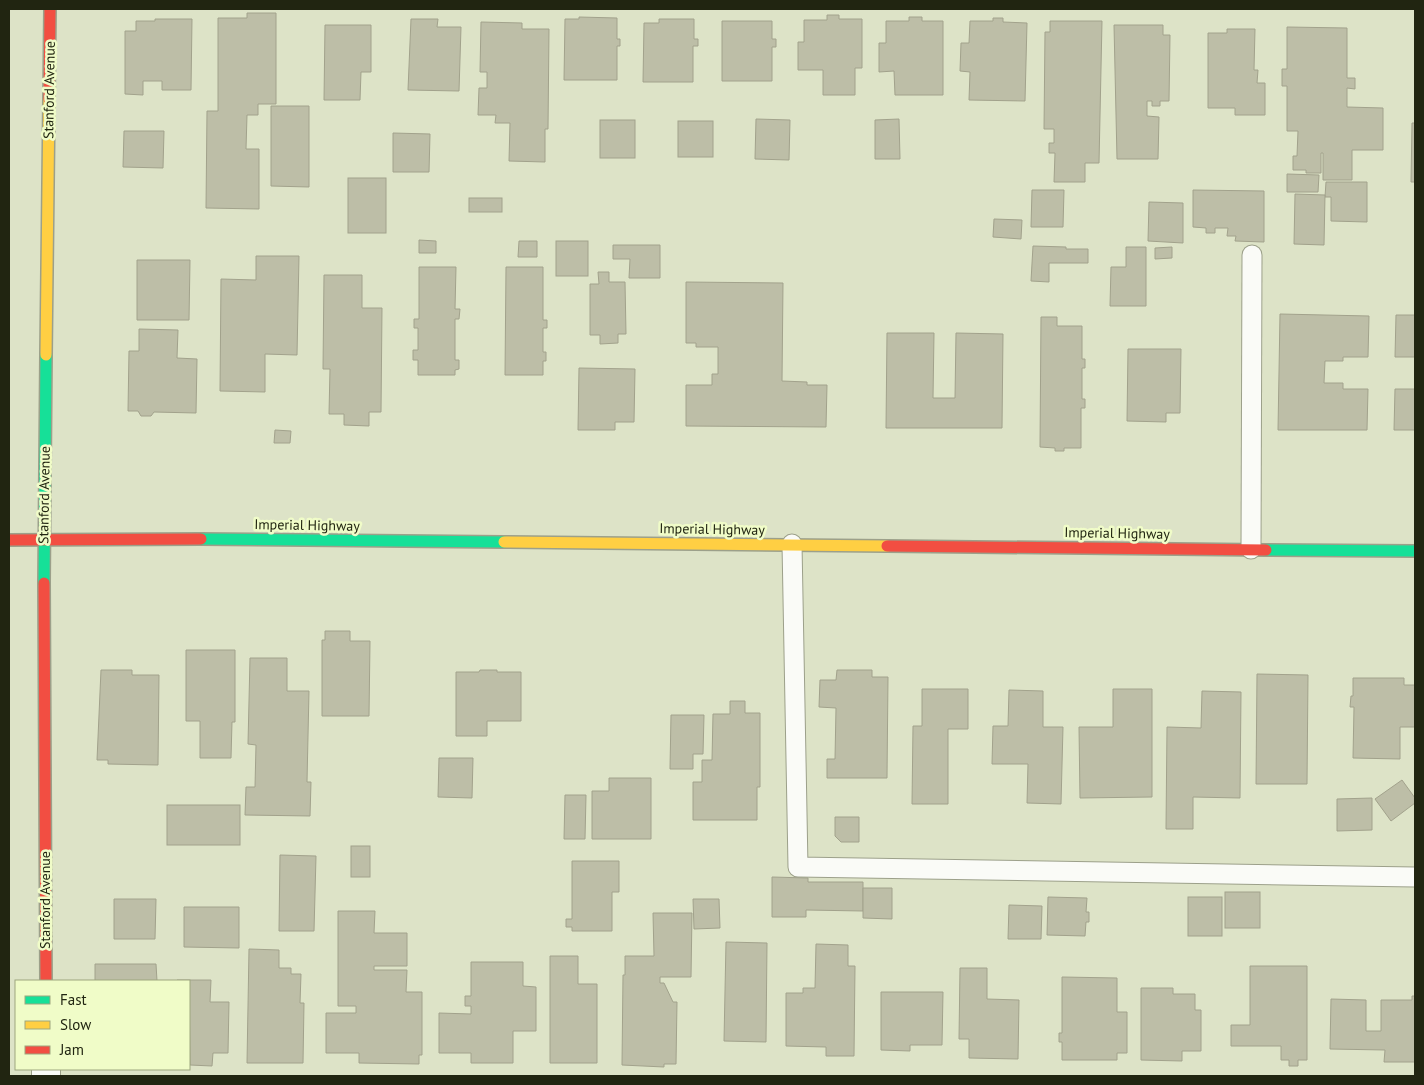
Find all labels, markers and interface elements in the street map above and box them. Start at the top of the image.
street label: Stanford Avenue [39,41,59,139]
street label: Stanford Avenue [34,446,54,544]
street label: Imperial Highway [254,515,360,535]
street label: Imperial Highway [659,519,765,539]
street label: Imperial Highway [1064,523,1170,543]
street label: Stanford Avenue [36,851,54,949]
legend [15,980,190,1070]
text: Fast [60,990,87,1009]
text: Slow [60,1015,91,1034]
text: Jam [59,1040,84,1059]

